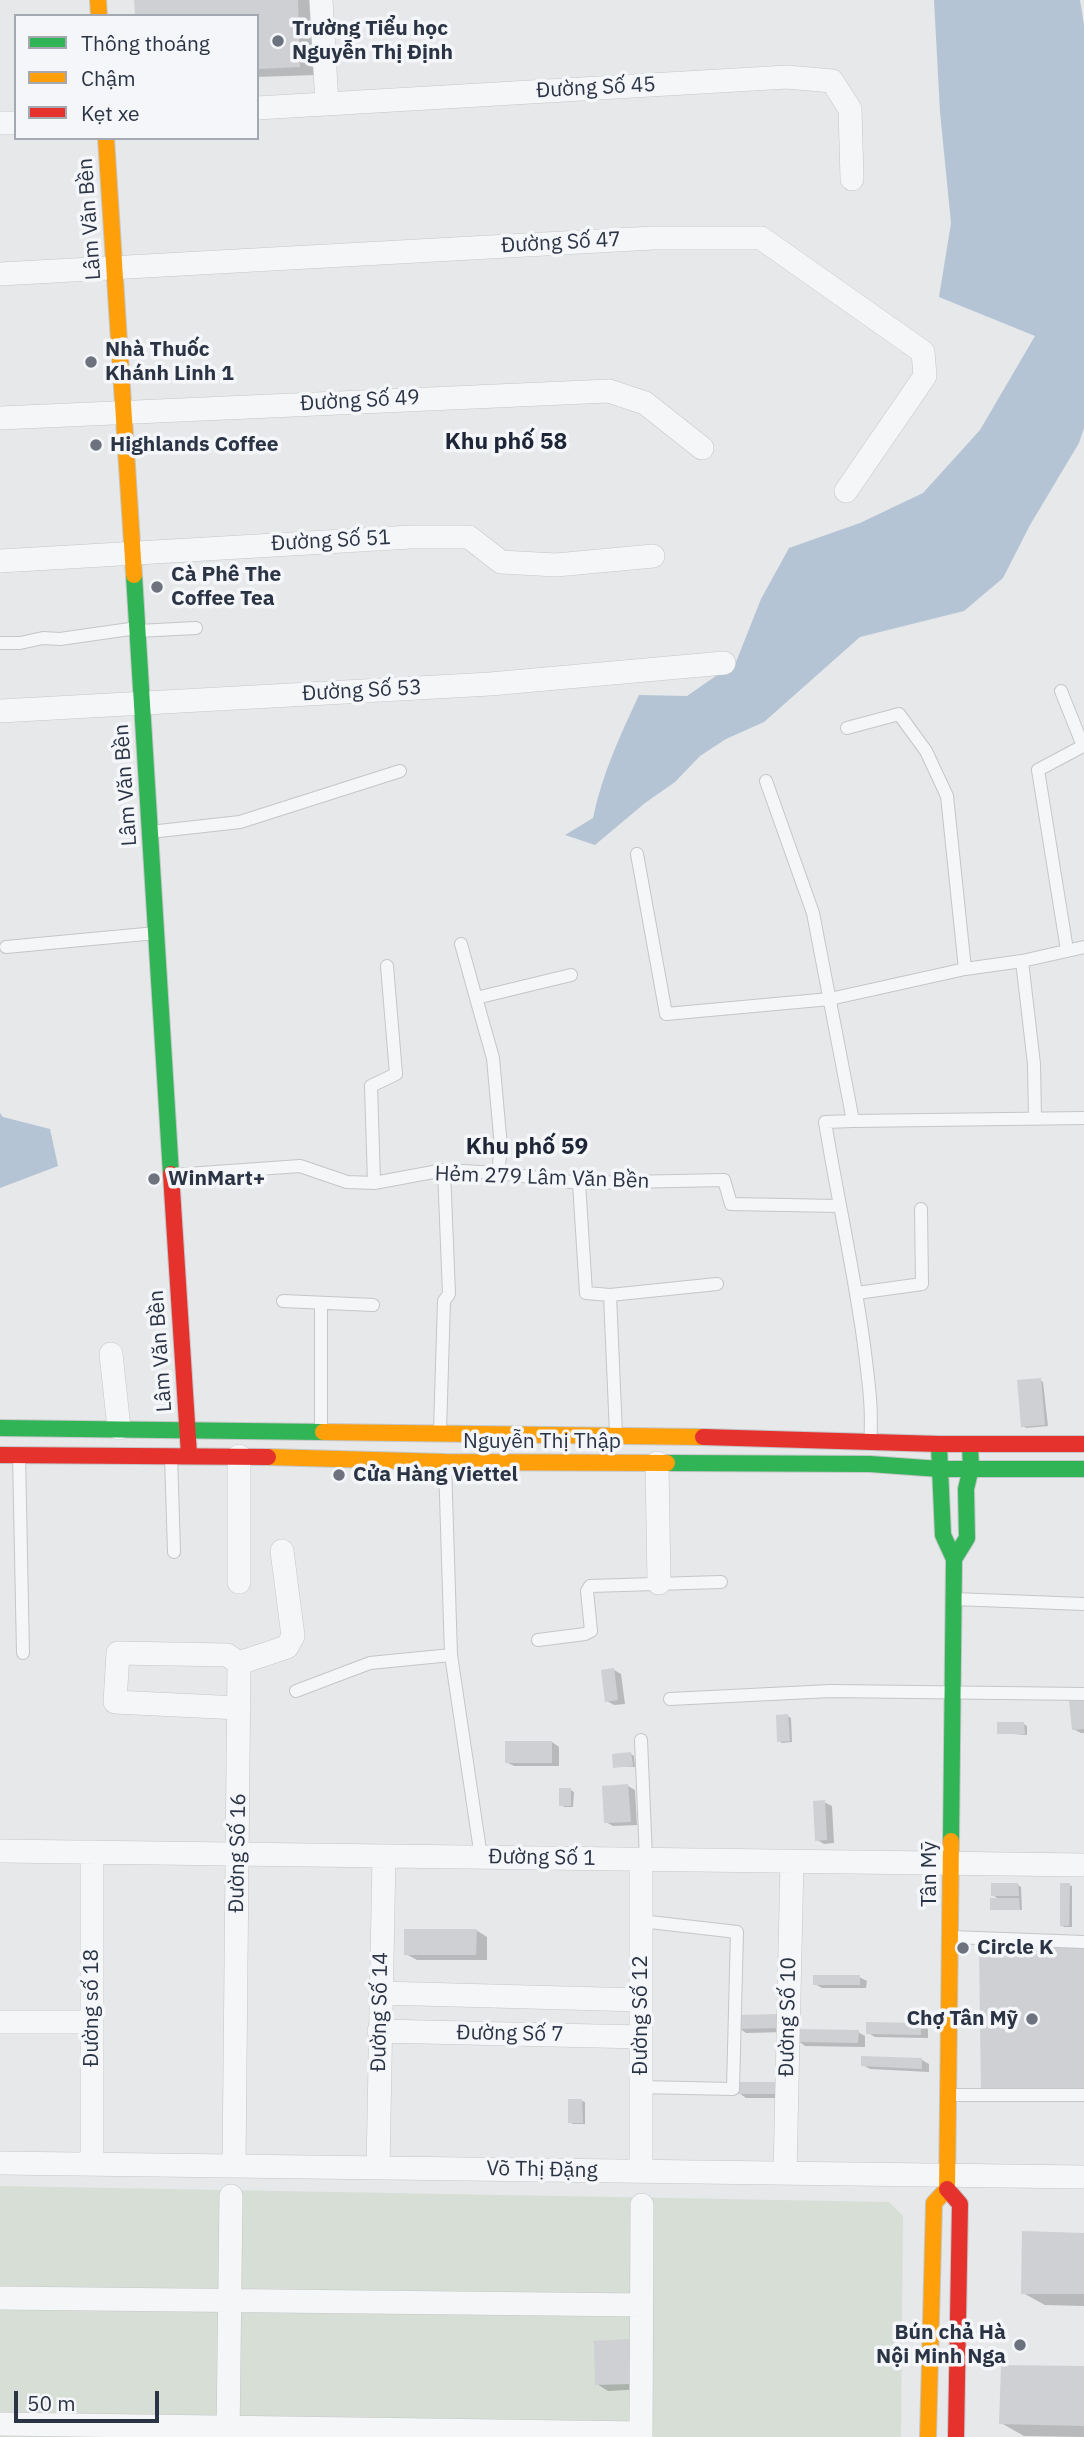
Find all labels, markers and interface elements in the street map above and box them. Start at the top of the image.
legend [14,14,259,140]
place label: Trường Tiểu học Nguyễn Thị Định [292,16,453,66]
text: Thông thoáng [81,29,210,57]
marker: Trường Tiểu học Nguyễn Thị Định [270,33,286,49]
text: Chậm [81,64,136,92]
street label: Đường Số 45 [535,72,657,104]
text: Kẹt xe [81,99,140,127]
street label: Lâm Văn Bền [73,157,107,281]
street label: Đường Số 47 [500,227,622,259]
place label: Nhà Thuốc Khánh Linh 1 [105,337,234,387]
marker: Nhà Thuốc Khánh Linh 1 [83,354,99,370]
street label: Đường Số 49 [299,385,421,417]
district label: Khu phố 58 [445,428,567,456]
place label: Highlands Coffee [110,432,279,458]
marker: Highlands Coffee [88,437,104,453]
street label: Đường Số 51 [270,525,392,557]
place label: Cà Phê The Coffee Tea [171,562,281,612]
marker: Cà Phê The Coffee Tea [149,579,165,595]
street label: Đường Số 53 [301,675,423,707]
street label: Lâm Văn Bền [109,723,143,847]
district label: Khu phố 59 [466,1133,588,1161]
street label: Hẻm 279 Lâm Văn Bền [434,1162,650,1194]
place label: WinMart+ [168,1166,265,1192]
marker: WinMart+ [146,1171,162,1187]
street label: Lâm Văn Bền [144,1289,178,1413]
street label: Nguyễn Thị Thập [463,1429,621,1455]
place label: Cửa Hàng Viettel [353,1462,518,1488]
marker: Cửa Hàng Viettel [331,1467,347,1483]
street label: Đường Số 16 [224,1793,252,1913]
street label: Tân Mỹ [917,1841,943,1907]
street label: Đường Số 1 [488,1844,596,1872]
place label: Circle K [977,1935,1054,1961]
marker: Circle K [955,1940,971,1956]
street label: Đường số 18 [79,1949,105,2067]
street label: Đường Số 14 [366,1952,394,2072]
street label: Đường Số 12 [628,1955,654,2075]
street label: Đường Số 10 [774,1957,802,2077]
place label: Chợ Tân Mỹ [906,2006,1018,2032]
marker: Chợ Tân Mỹ [1024,2011,1040,2027]
street label: Đường Số 7 [456,2020,564,2048]
street label: Võ Thị Đặng [486,2156,598,2184]
place label: Bún chả Hà Nội Minh Nga [876,2320,1006,2370]
marker: Bún chả Hà Nội Minh Nga [1012,2337,1028,2353]
scale bar [18,2378,163,2422]
text: 50 m [27,2389,76,2417]

